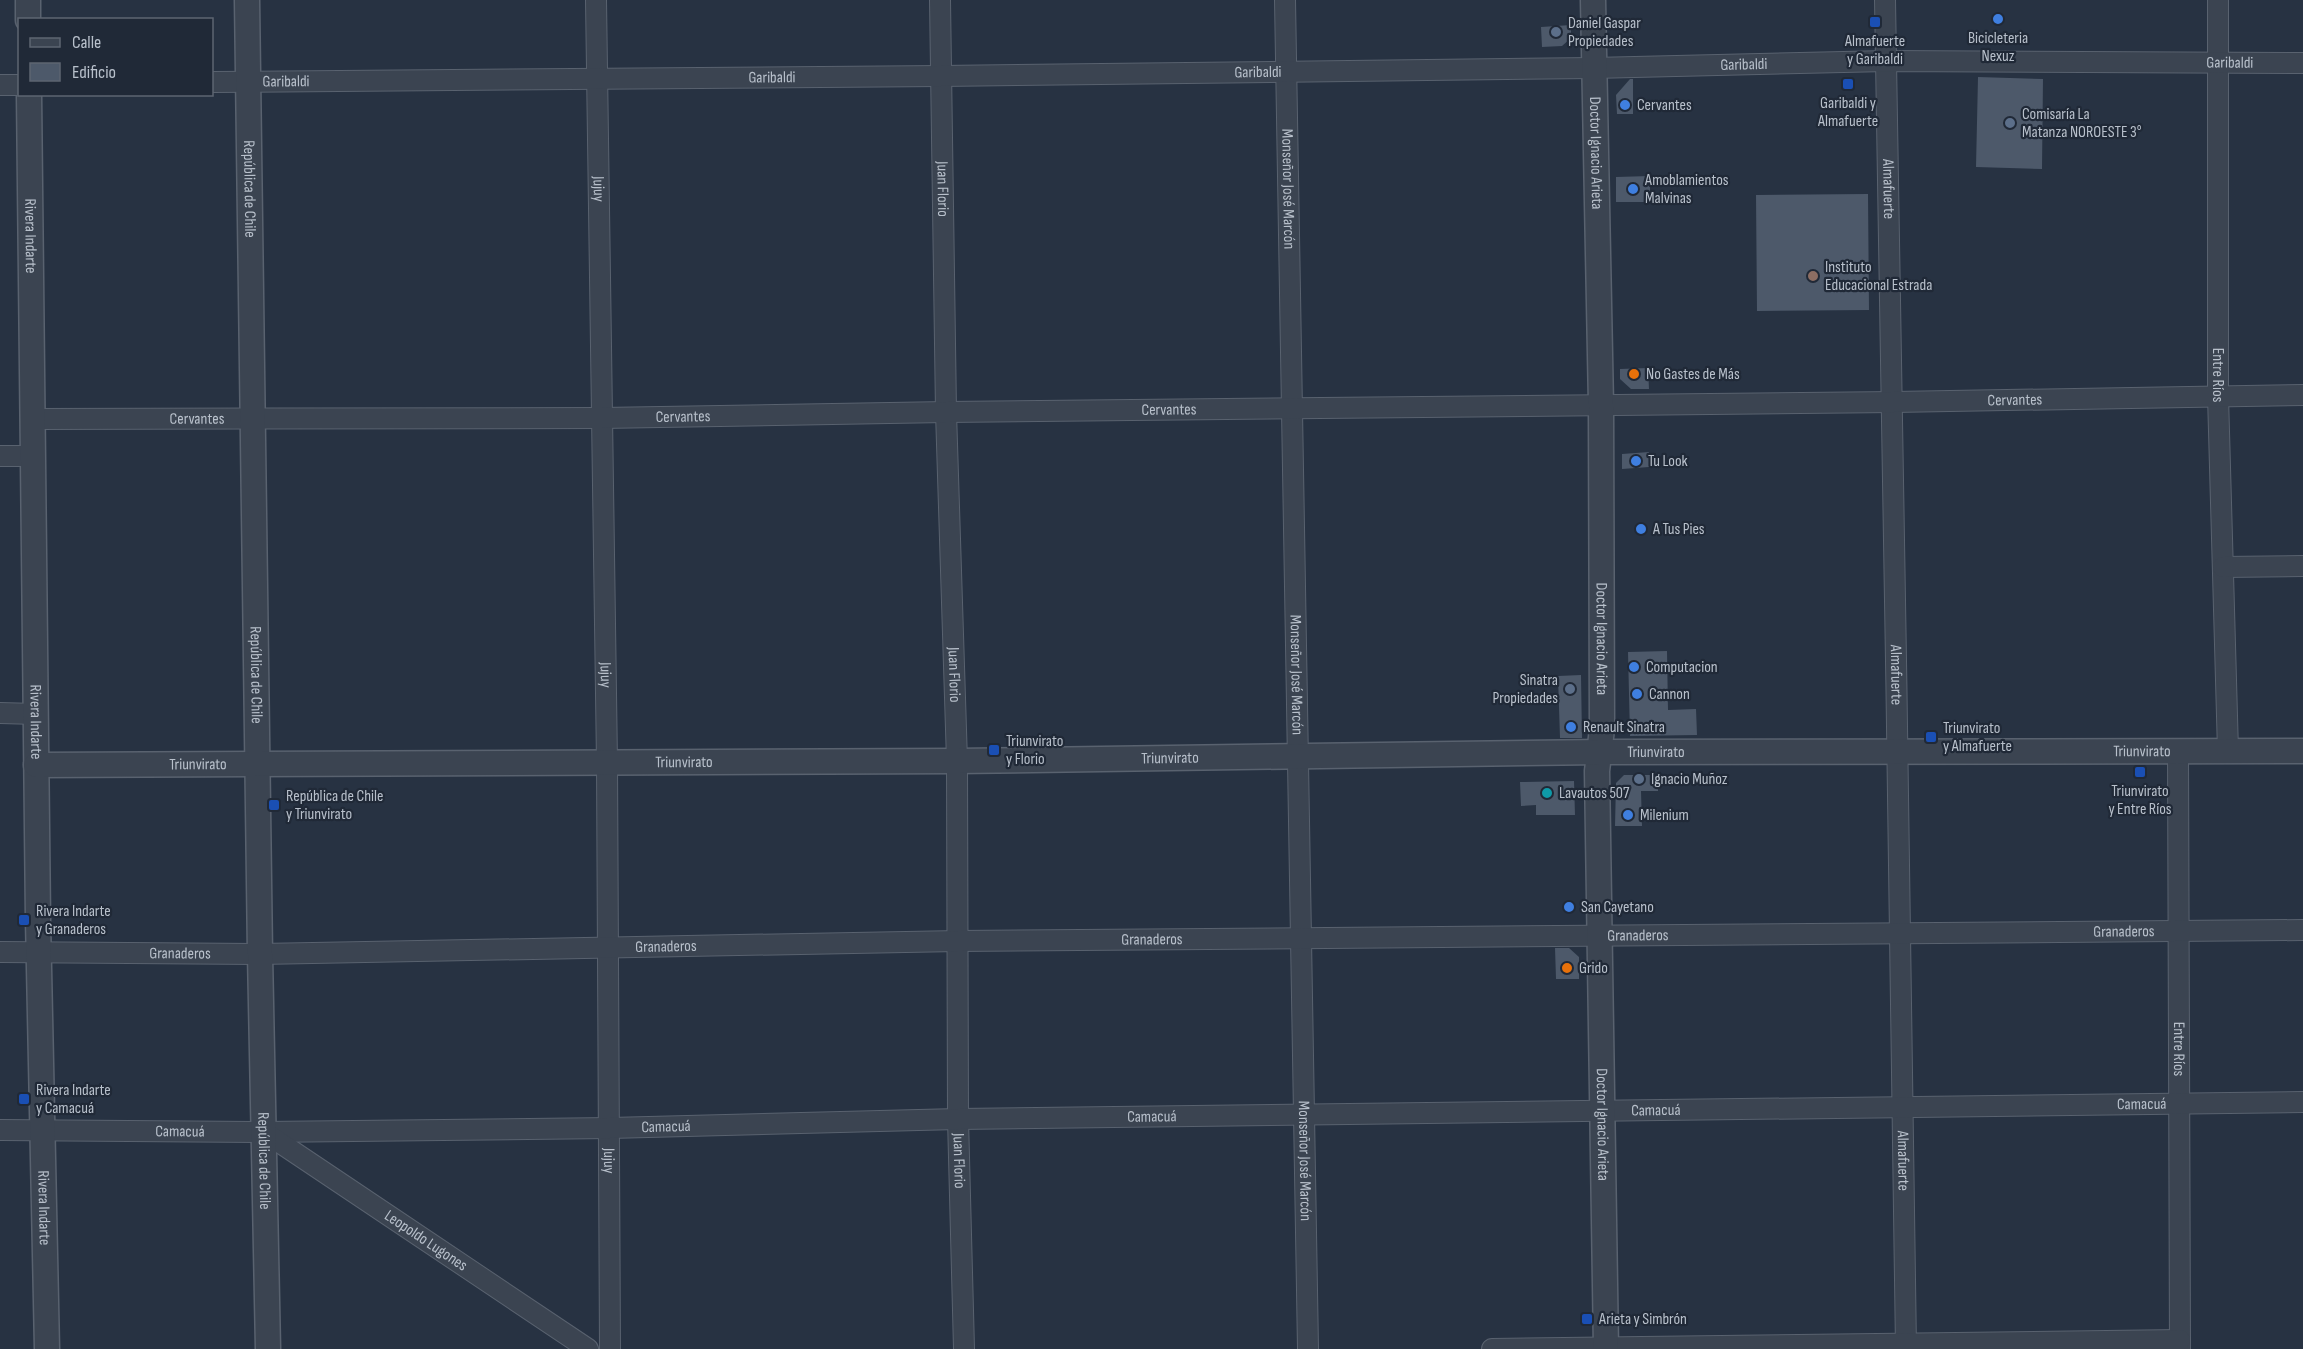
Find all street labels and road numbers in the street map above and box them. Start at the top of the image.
street label: Garibaldi [2206,53,2253,72]
street label: Garibaldi [1720,54,1768,74]
street label: Garibaldi [1234,62,1282,82]
street label: Garibaldi [748,68,796,87]
street label: Garibaldi [262,72,310,91]
street label: Doctor Ignacio Arieta [1585,96,1607,210]
street label: Monseñor José Marcón [1278,129,1299,249]
street label: República de Chile [239,140,260,238]
street label: Almafuerte [1879,158,1899,219]
street label: Juan Florio [933,160,953,217]
street label: Jujuy [589,175,608,202]
street label: Rivera Indarte [21,198,40,274]
street label: Entre Ríos [2209,348,2228,403]
street label: Cervantes [1987,390,2043,410]
street label: Cervantes [1141,400,1197,419]
street label: Cervantes [655,407,711,427]
street label: Cervantes [170,409,225,428]
street label: Doctor Ignacio Arieta [1592,583,1611,695]
street label: Monseñor José Marcón [1286,615,1307,735]
street label: República de Chile [246,626,266,724]
street label: Almafuerte [1886,644,1906,705]
street label: Juan Florio [944,646,965,703]
street label: Jujuy [596,661,615,688]
street label: Rivera Indarte [26,684,46,760]
street label: Triunvirato [1627,742,1685,761]
street label: Triunvirato [2113,742,2171,761]
street label: Triunvirato [1141,748,1199,768]
street label: Triunvirato [655,753,713,772]
street label: Triunvirato [169,755,227,774]
street label: Granaderos [2093,922,2155,941]
street label: Granaderos [1607,926,1669,945]
street label: Granaderos [1121,930,1183,949]
street label: Granaderos [635,936,697,957]
street label: Granaderos [149,944,211,963]
street label: Entre Ríos [2169,1022,2189,1077]
street label: Doctor Ignacio Arieta [1592,1068,1613,1181]
street label: Camacuá [2117,1094,2167,1114]
street label: Monseñor José Marcón [1294,1100,1315,1221]
street label: Camacuá [1631,1100,1681,1120]
street label: Camacuá [1127,1107,1177,1126]
street label: República de Chile [254,1112,275,1210]
street label: Camacuá [641,1116,691,1137]
street label: Camacuá [155,1122,205,1141]
street label: Almafuerte [1893,1129,1913,1191]
street label: Juan Florio [949,1132,969,1189]
street label: Jujuy [599,1147,619,1174]
street label: Rivera Indarte [34,1170,54,1246]
street label: Leopoldo Lugones [381,1206,471,1275]

